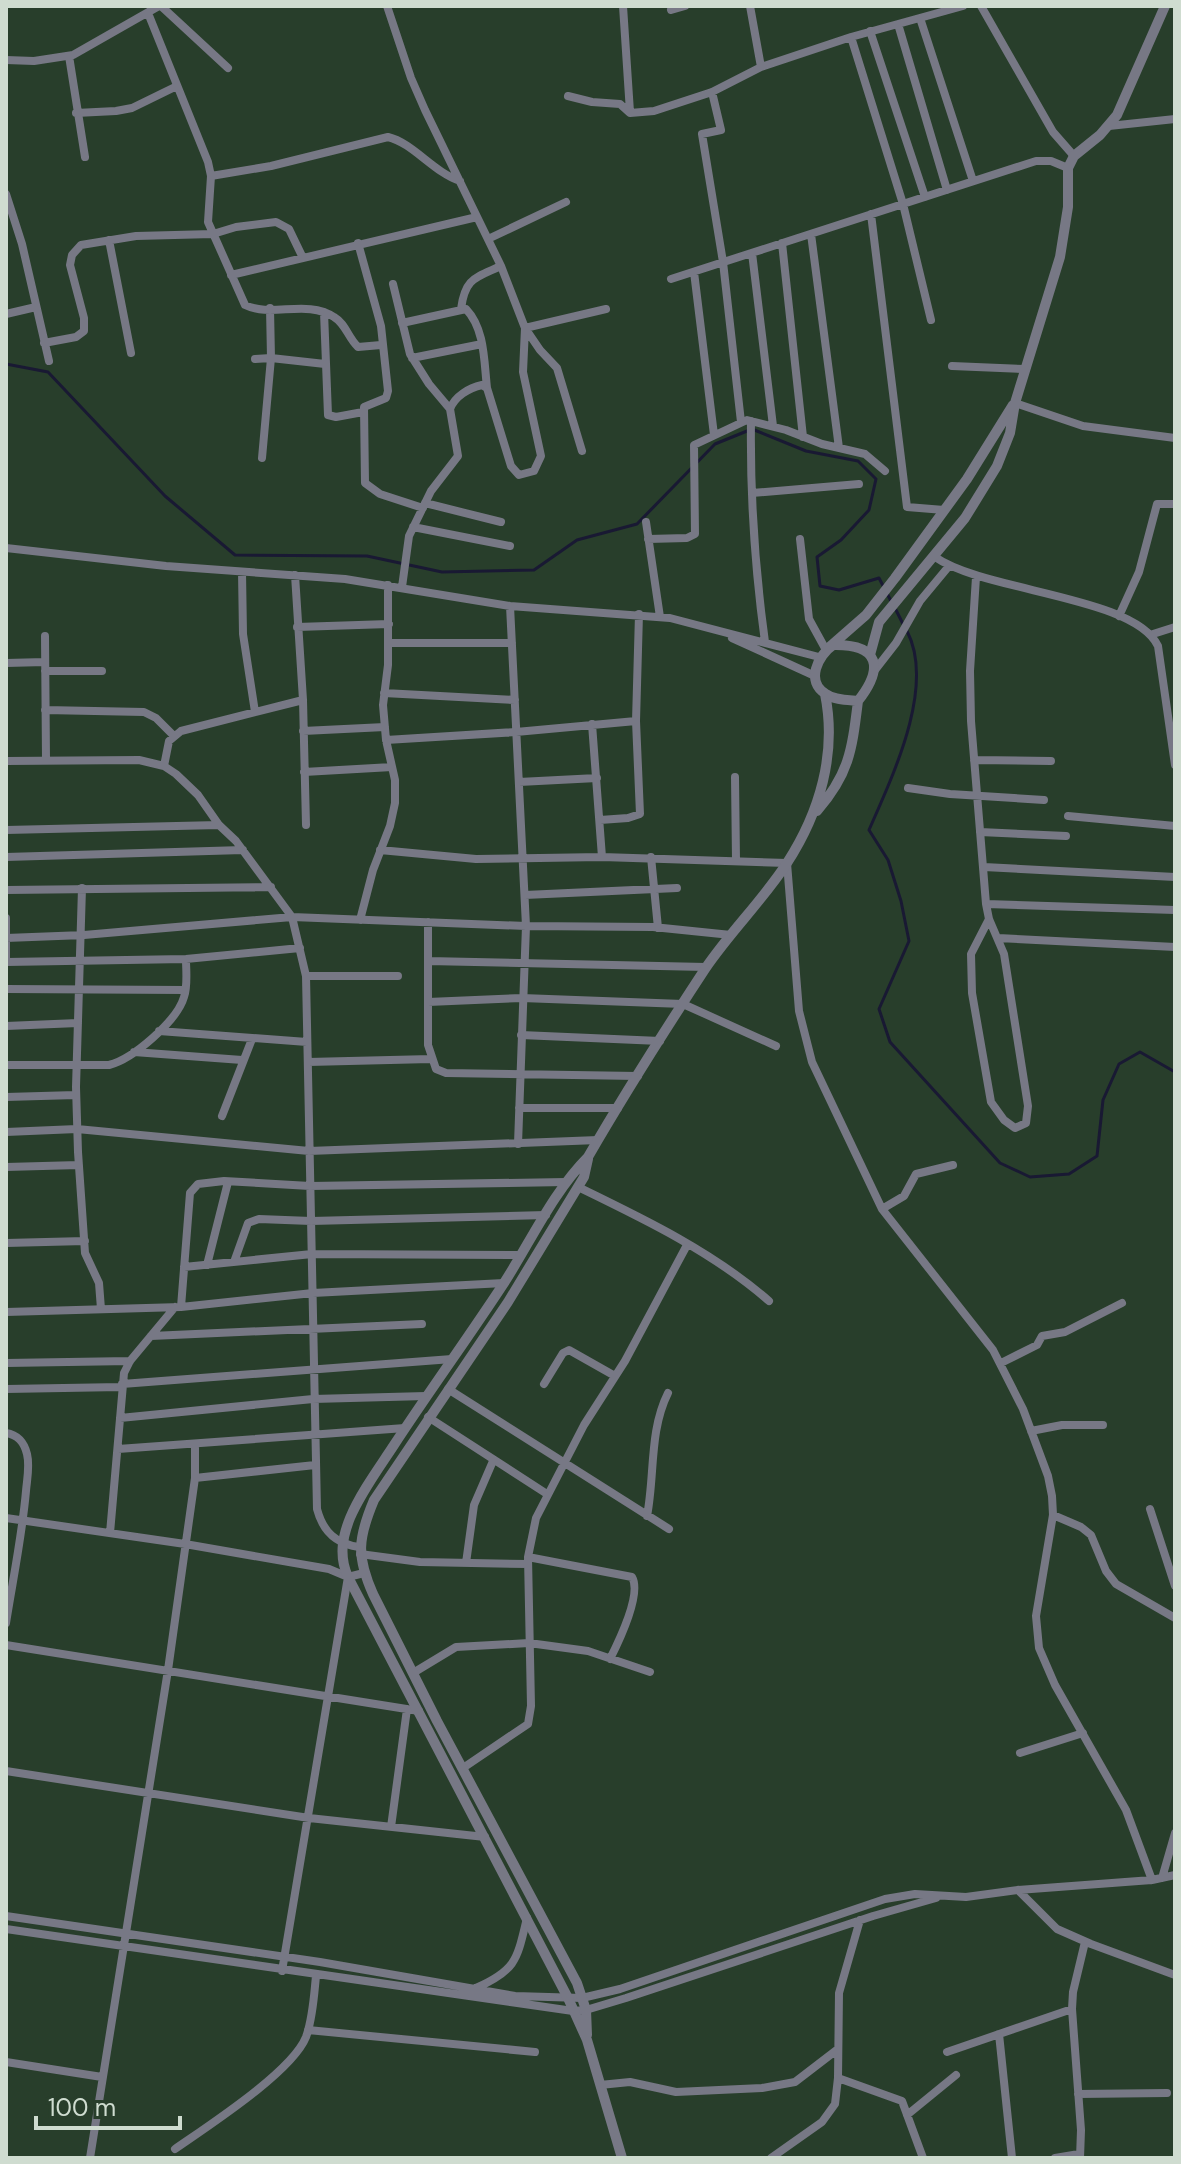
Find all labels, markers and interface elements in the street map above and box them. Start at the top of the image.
scale bar [36,2080,180,2130]
text: 100 m [48,2092,116,2123]

